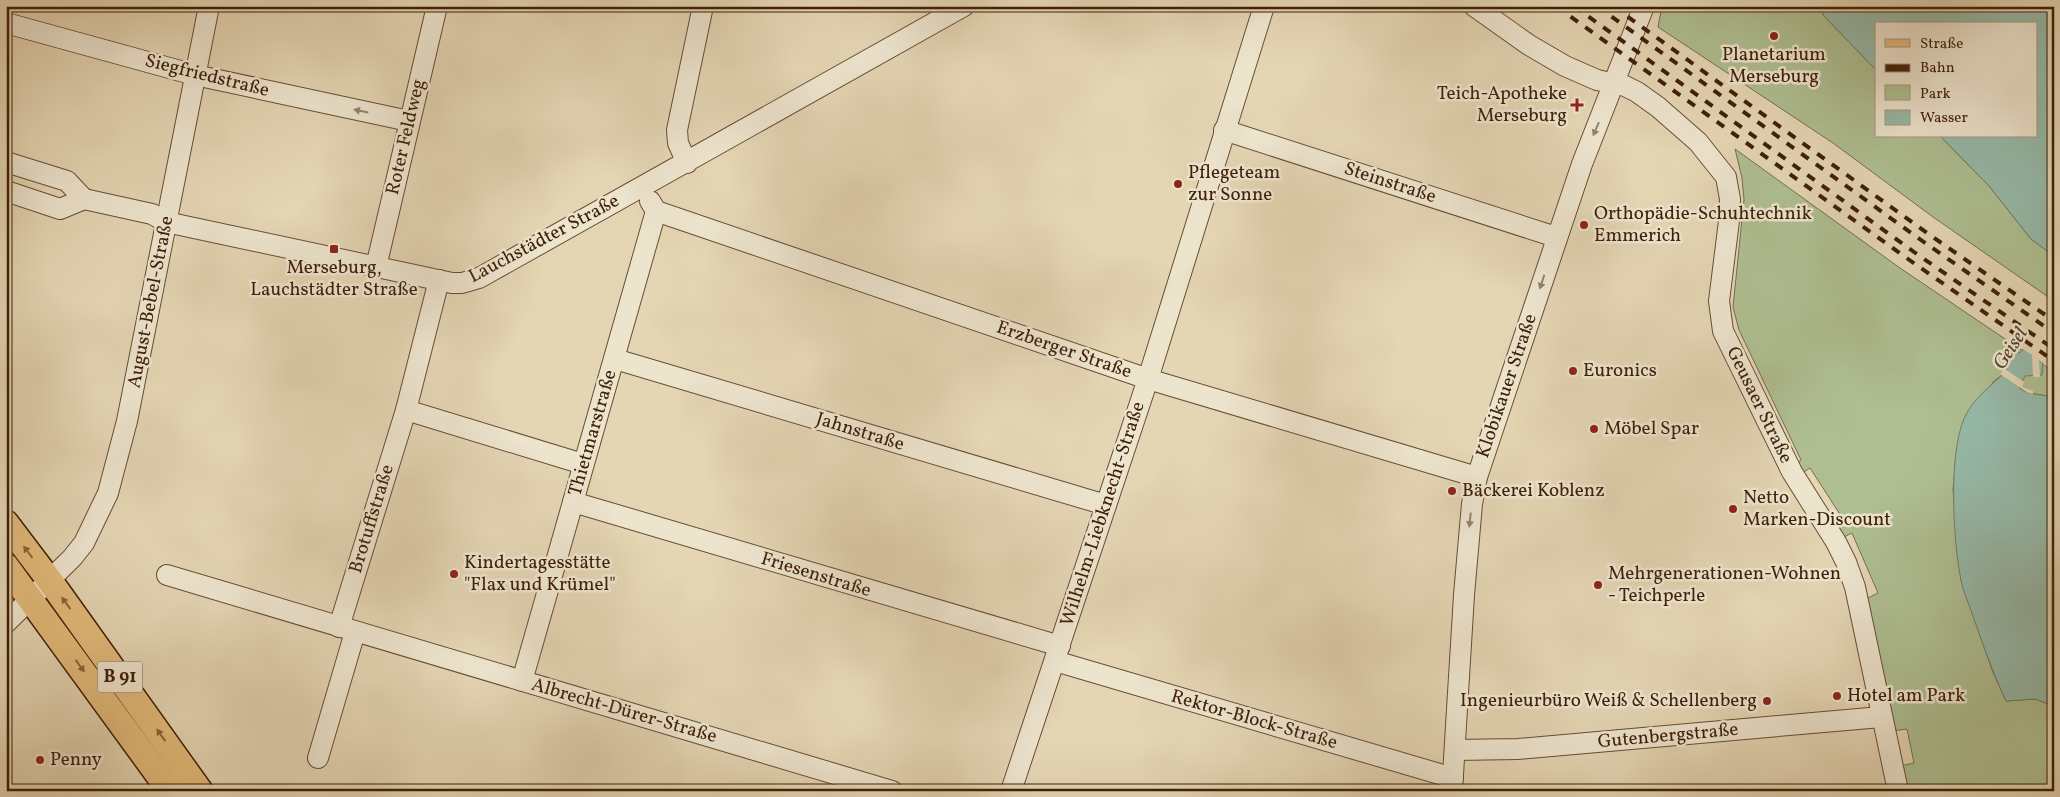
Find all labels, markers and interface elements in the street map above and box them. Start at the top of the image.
legend [1875,22,2038,138]
marker: Planetarium Merseburg [1768,30,1780,42]
text: Straße [1920,34,1963,55]
place label: Planetarium Merseburg [1722,42,1826,90]
street label: Siegfriedstraße [142,48,272,104]
text: Bahn [1920,58,1955,79]
street label: Roter Feldweg [380,76,432,198]
place label: Teich-Apotheke Merseburg [1437,81,1567,129]
text: Park [1920,84,1951,105]
marker: Teich-Apotheke Merseburg [1571,99,1583,111]
one-way arrow [353,106,369,114]
text: Wasser [1920,108,1968,129]
one-way arrow [1592,122,1600,136]
street label: Steinstraße [1341,156,1439,210]
place label: Pflegeteam zur Sonne [1188,160,1281,208]
marker: Pflegeteam zur Sonne [1172,178,1184,190]
street label: Lauchstädter Straße [464,188,624,290]
place label: Orthopädie-Schuhtechnik Emmerich [1594,201,1812,249]
street label: August-Bebel-Straße [122,214,180,390]
marker: Orthopädie-Schuhtechnik Emmerich [1578,219,1590,231]
marker: Merseburg, Lauchstädter Straße [328,243,340,255]
place label: Merseburg, Lauchstädter Straße [250,255,418,303]
one-way arrow [1537,274,1545,289]
street label: Klobikauer Straße [1470,310,1544,462]
street label: Erzberger Straße [993,315,1135,385]
water label: Geisel [1987,322,2035,376]
street label: Geusaer Straße [1719,342,1799,468]
place label: Euronics [1583,358,1657,384]
marker: Euronics [1567,365,1579,377]
street label: Thietmarstraße [563,367,623,499]
street label: Wilhelm-Liebknecht-Straße [1054,398,1152,630]
street label: Jahnstraße [813,406,907,458]
place label: Möbel Spar [1604,416,1699,442]
marker: Möbel Spar [1588,423,1600,435]
street label: Brotuffstraße [343,461,401,577]
place label: Bäckerei Koblenz [1462,478,1605,504]
marker: Bäckerei Koblenz [1446,485,1458,497]
place label: Netto Marken-Discount [1743,485,1891,533]
marker: Netto Marken-Discount [1727,503,1739,515]
one-way arrow [1466,513,1474,529]
one-way arrow [23,545,33,559]
street label: Friesenstraße [758,546,874,604]
place label: Kindertagesstätte "Flax und Krümel" [464,550,616,598]
place label: Mehrgenerationen-Wohnen - Teichperle [1608,561,1841,609]
marker: Kindertagesstätte "Flax und Krümel" [448,568,460,580]
marker: Mehrgenerationen-Wohnen - Teichperle [1592,579,1604,591]
one-way arrow [61,596,71,610]
one-way arrow [74,659,85,672]
road number: B 91 [98,662,142,692]
street label: Albrecht-Dürer-Straße [528,672,720,750]
place label: Hotel am Park [1847,683,1965,709]
street label: Rektor-Block-Straße [1168,684,1340,756]
place label: Ingenieurbüro Weiß & Schellenberg [1460,688,1757,714]
marker: Hotel am Park [1831,690,1843,702]
marker: Ingenieurbüro Weiß & Schellenberg [1761,695,1773,707]
street label: Gutenbergstraße [1597,717,1739,755]
one-way arrow [156,728,166,742]
place label: Penny [50,747,102,773]
marker: Penny [34,754,46,766]

